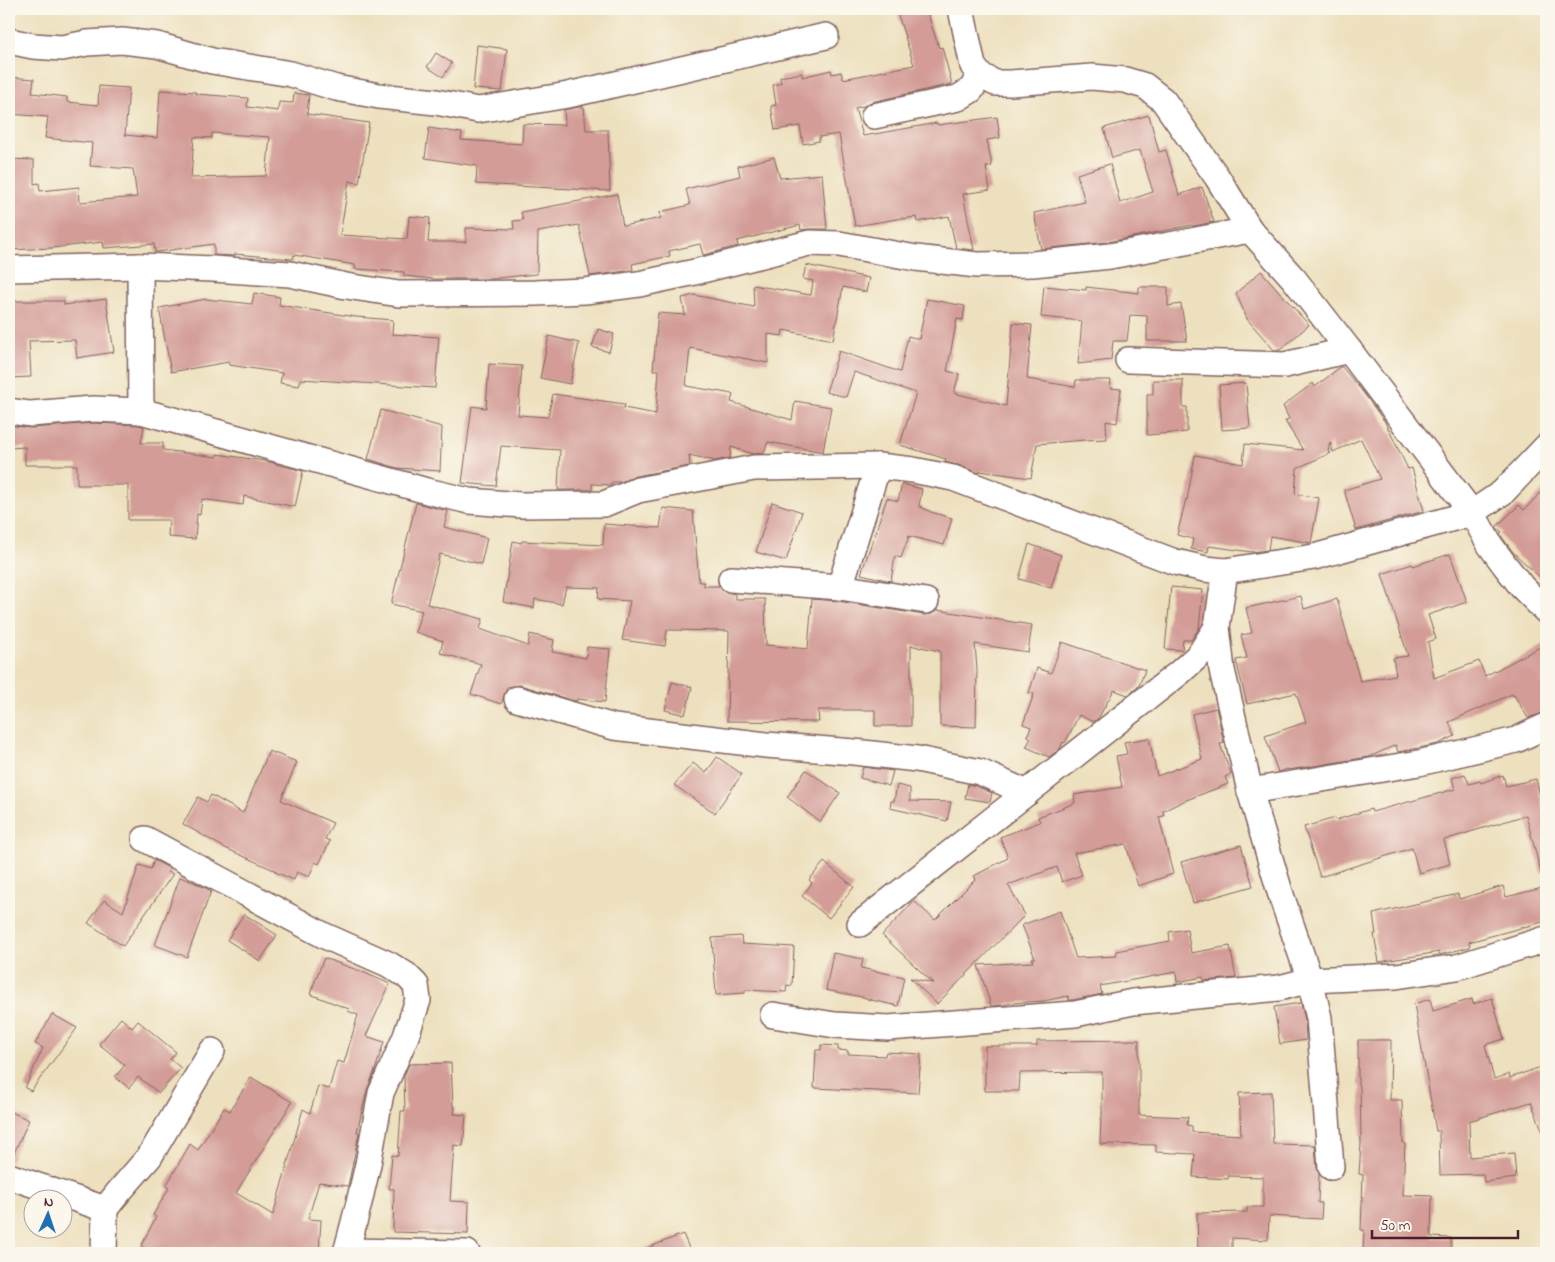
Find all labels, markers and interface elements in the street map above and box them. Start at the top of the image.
north arrow [22,1190,72,1240]
text: N [43,1192,54,1213]
scale bar [1372,1207,1519,1239]
text: 50 m [1380,1215,1411,1237]

